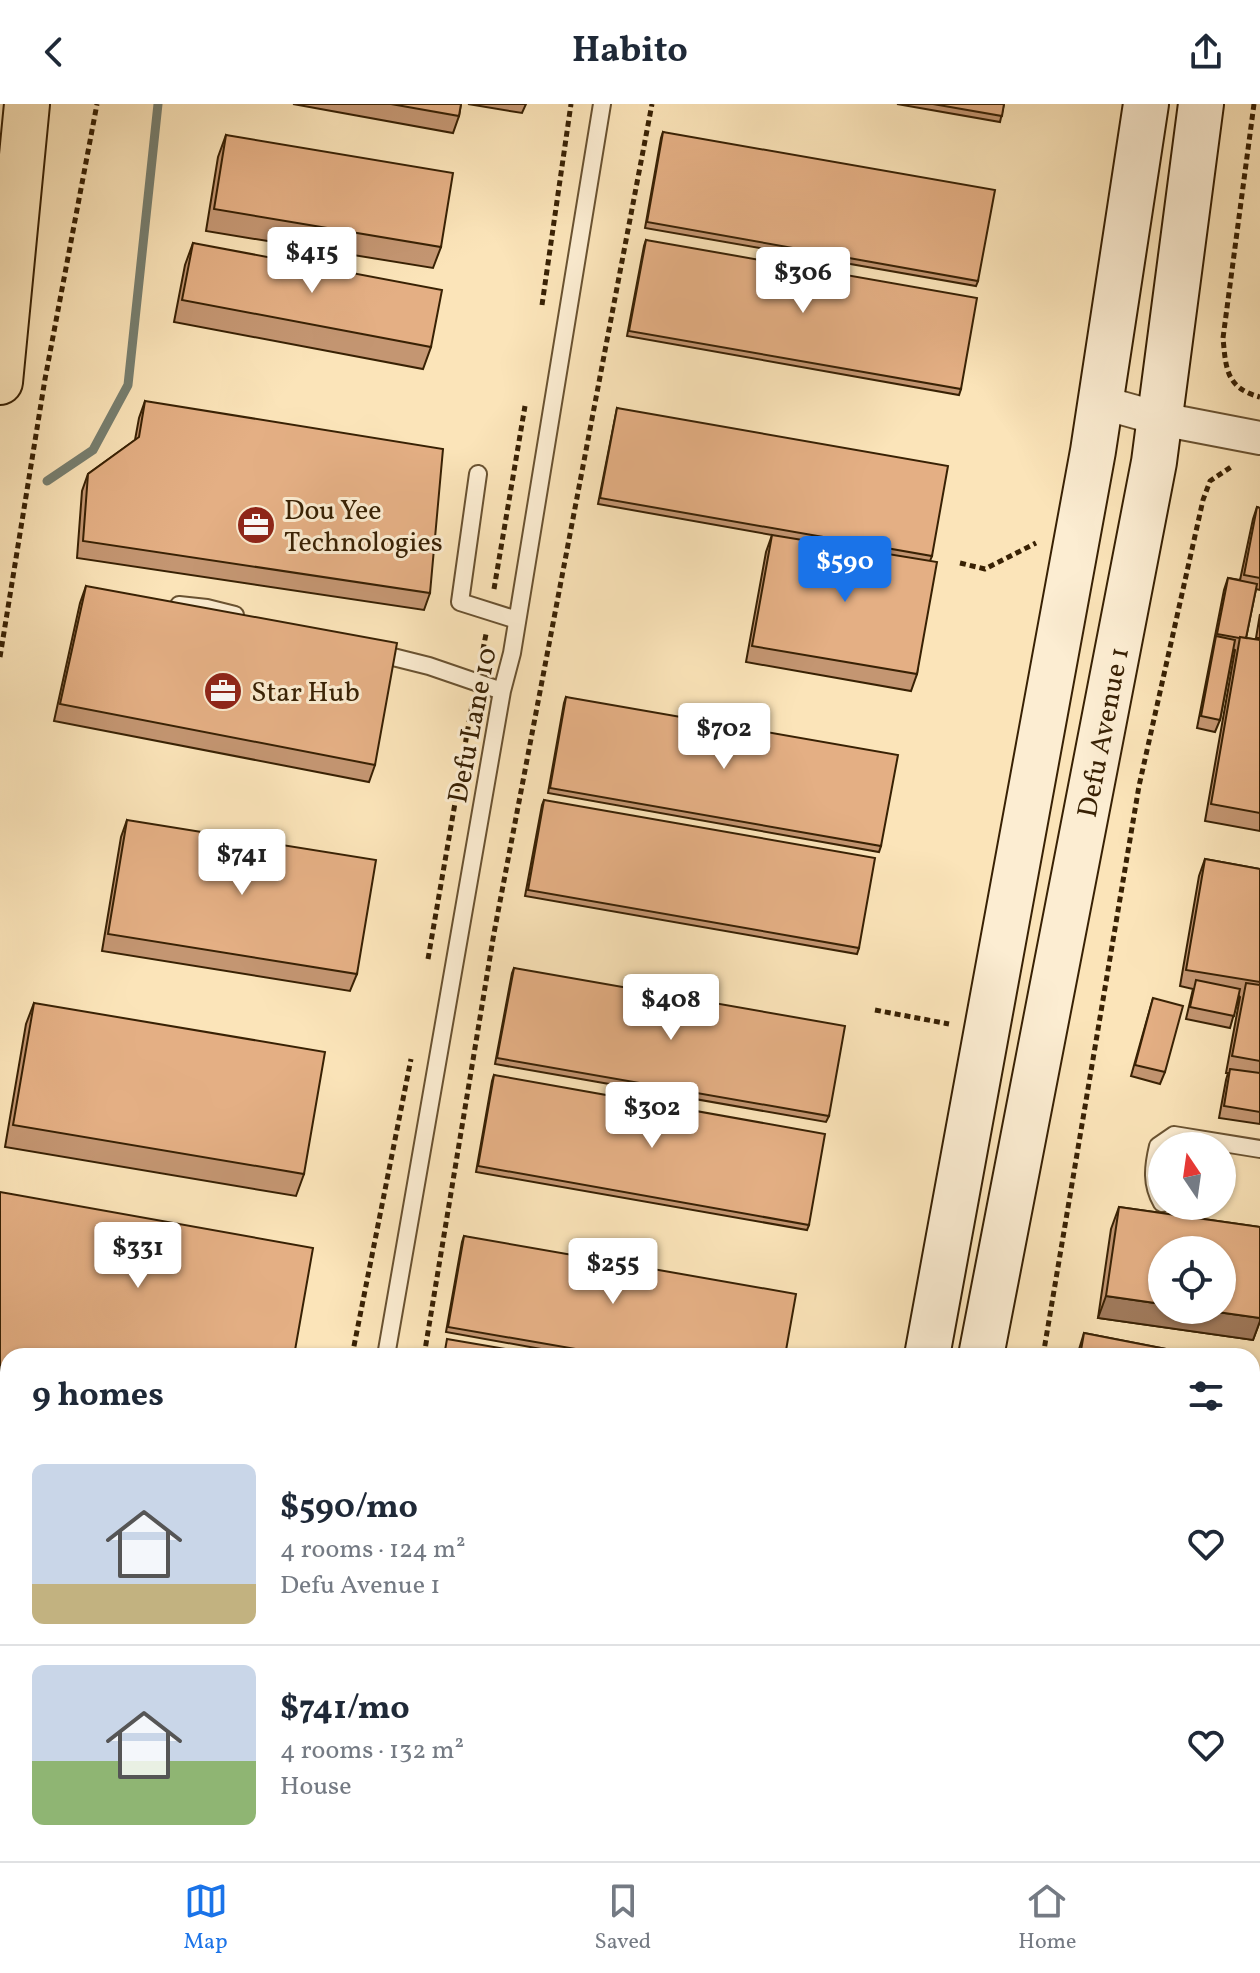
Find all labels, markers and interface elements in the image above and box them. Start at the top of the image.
text: Habito [572,27,688,77]
icon: back [32,30,76,74]
icon: share [1184,30,1228,74]
pin: $415 [265,227,359,295]
text: $415 [285,235,339,271]
pin: $306 [756,247,850,315]
text: $306 [774,255,832,291]
place label: Dou Yee Technologies [284,492,443,563]
office icon: Dou Yee Technologies [235,504,277,546]
pin: $590 [798,536,892,604]
text: $590 [816,544,874,580]
street label: Defu Lane 10 [439,644,508,807]
street label: Defu Avenue 1 [1069,644,1140,821]
office icon: Star Hub [202,670,244,712]
place label: Star Hub [251,674,360,713]
pin: $702 [677,703,771,771]
text: $702 [696,711,752,747]
pin: $741 [195,829,289,897]
text: $741 [216,837,268,873]
pin: $408 [624,974,718,1042]
text: $408 [641,982,701,1018]
pin: $302 [605,1082,699,1150]
text: $302 [624,1090,680,1126]
north arrow [1148,1132,1236,1220]
map controls [1148,1132,1236,1324]
pin: $331 [91,1222,185,1290]
text: $331 [112,1230,164,1266]
button: locate [1148,1236,1236,1324]
pin: $255 [566,1238,660,1306]
text: $255 [586,1246,640,1282]
text: 9 homes [32,1373,164,1420]
icon: filters [1184,1374,1228,1418]
text: $590/mo [280,1485,418,1532]
icon: home [96,1496,192,1592]
icon: heart [1184,1522,1228,1566]
text: 4 rooms · 124 m² [280,1532,466,1568]
text: Defu Avenue 1 [280,1568,440,1604]
text: $741/mo [280,1686,410,1733]
icon: home [96,1697,192,1793]
icon: heart [1184,1723,1228,1767]
text: 4 rooms · 132 m² [280,1733,464,1769]
text: House [280,1769,352,1805]
tab: Map [184,1879,228,1958]
tab: Saved [595,1879,651,1958]
tab: Home [1018,1879,1076,1958]

